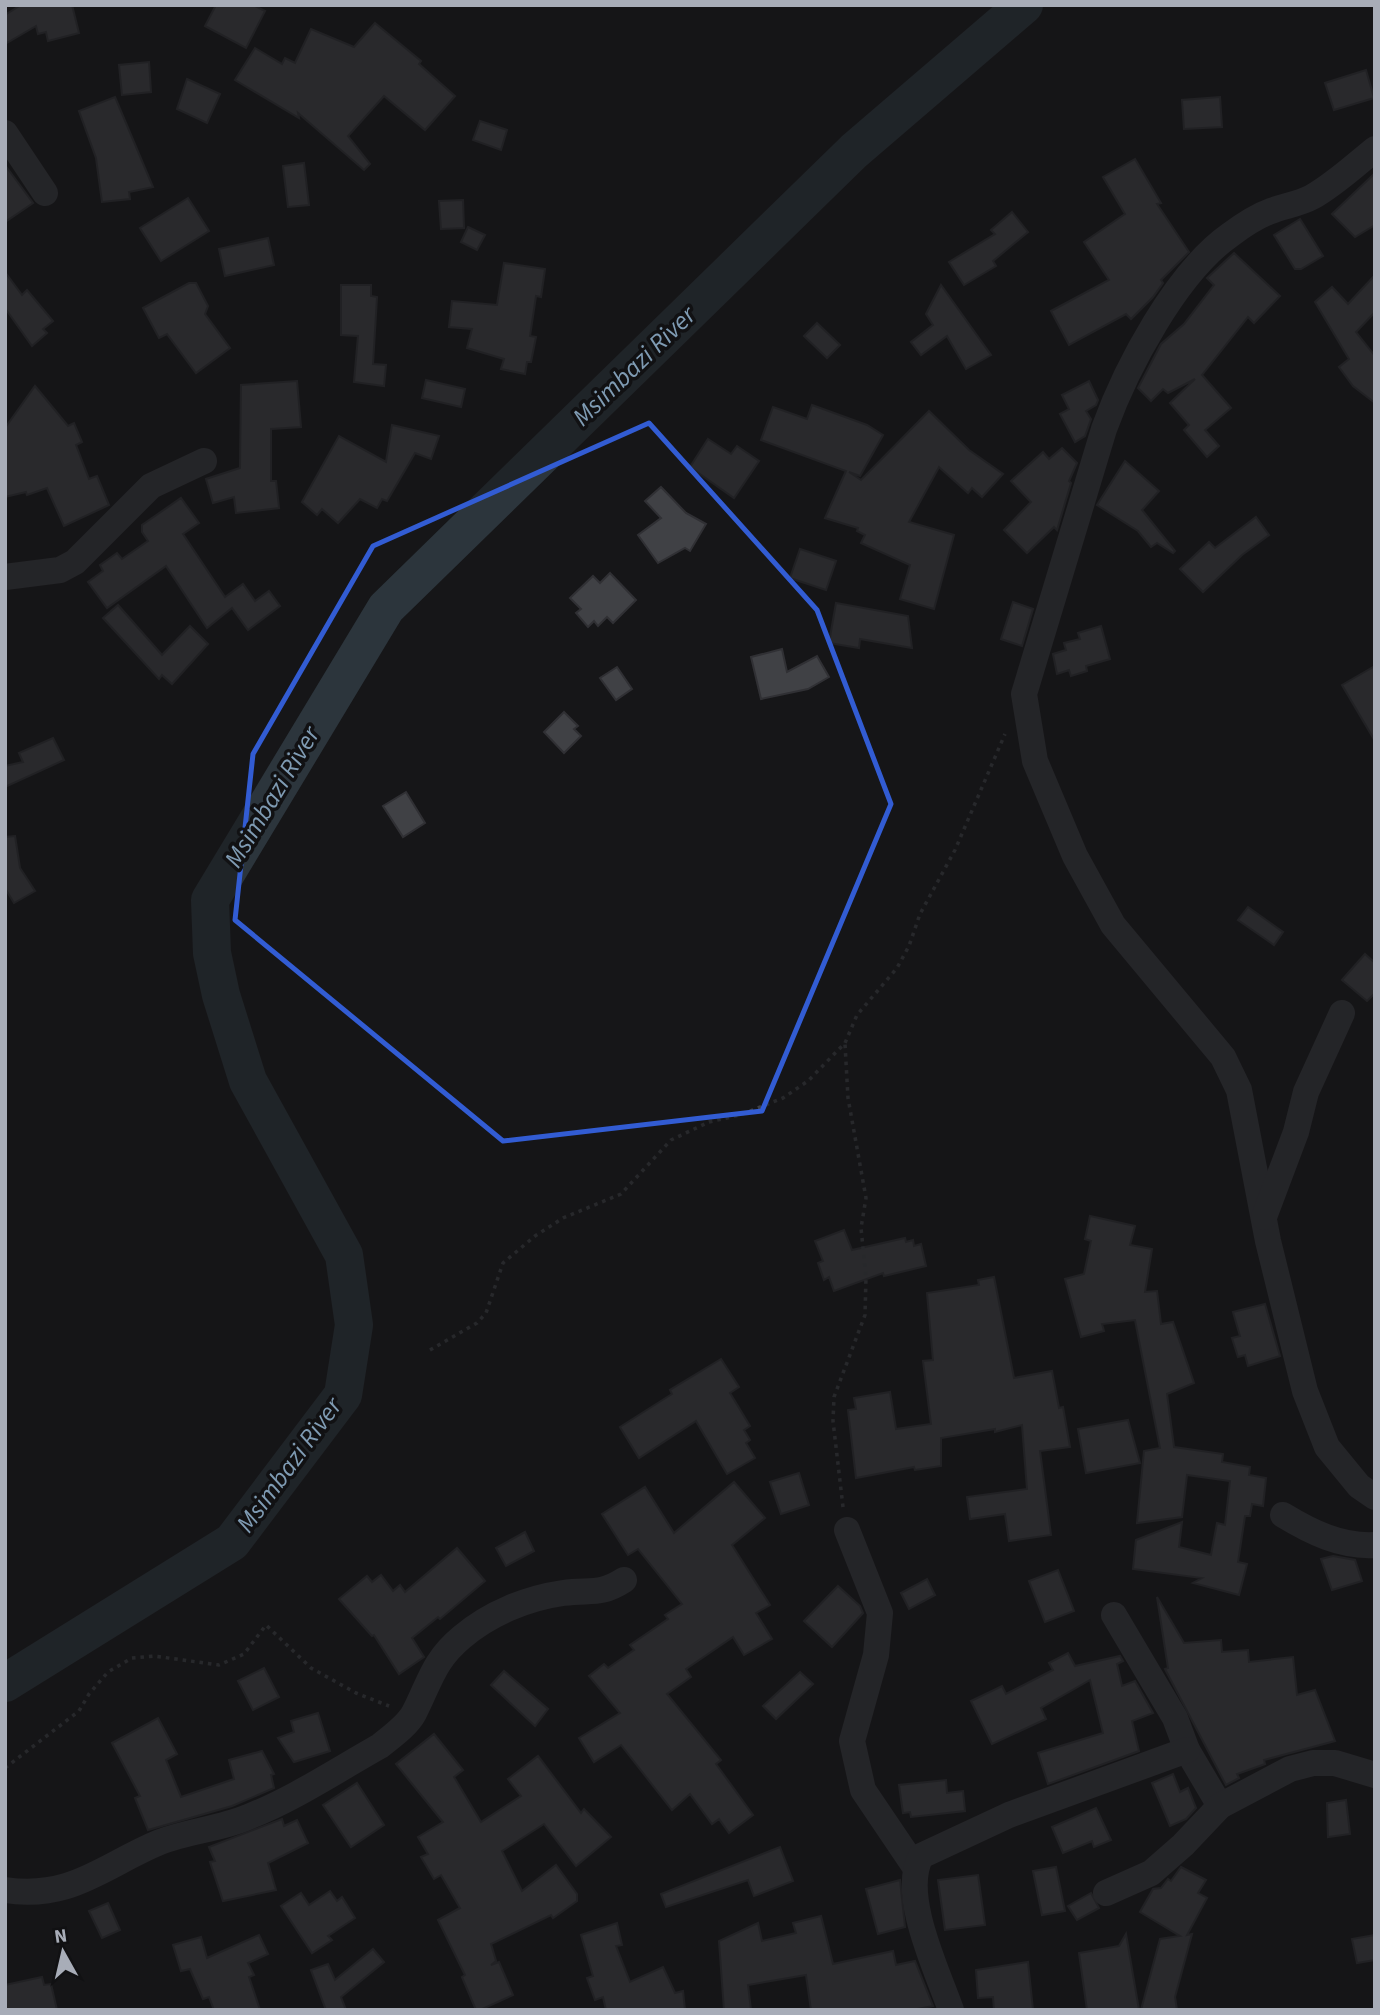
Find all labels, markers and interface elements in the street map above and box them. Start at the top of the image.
water label: Msimbazi River [564,297,705,435]
water label: Msimbazi River [215,718,329,875]
water label: Msimbazi River [227,1389,351,1540]
north arrow [28,1917,98,1987]
text: N [53,1922,69,1951]

